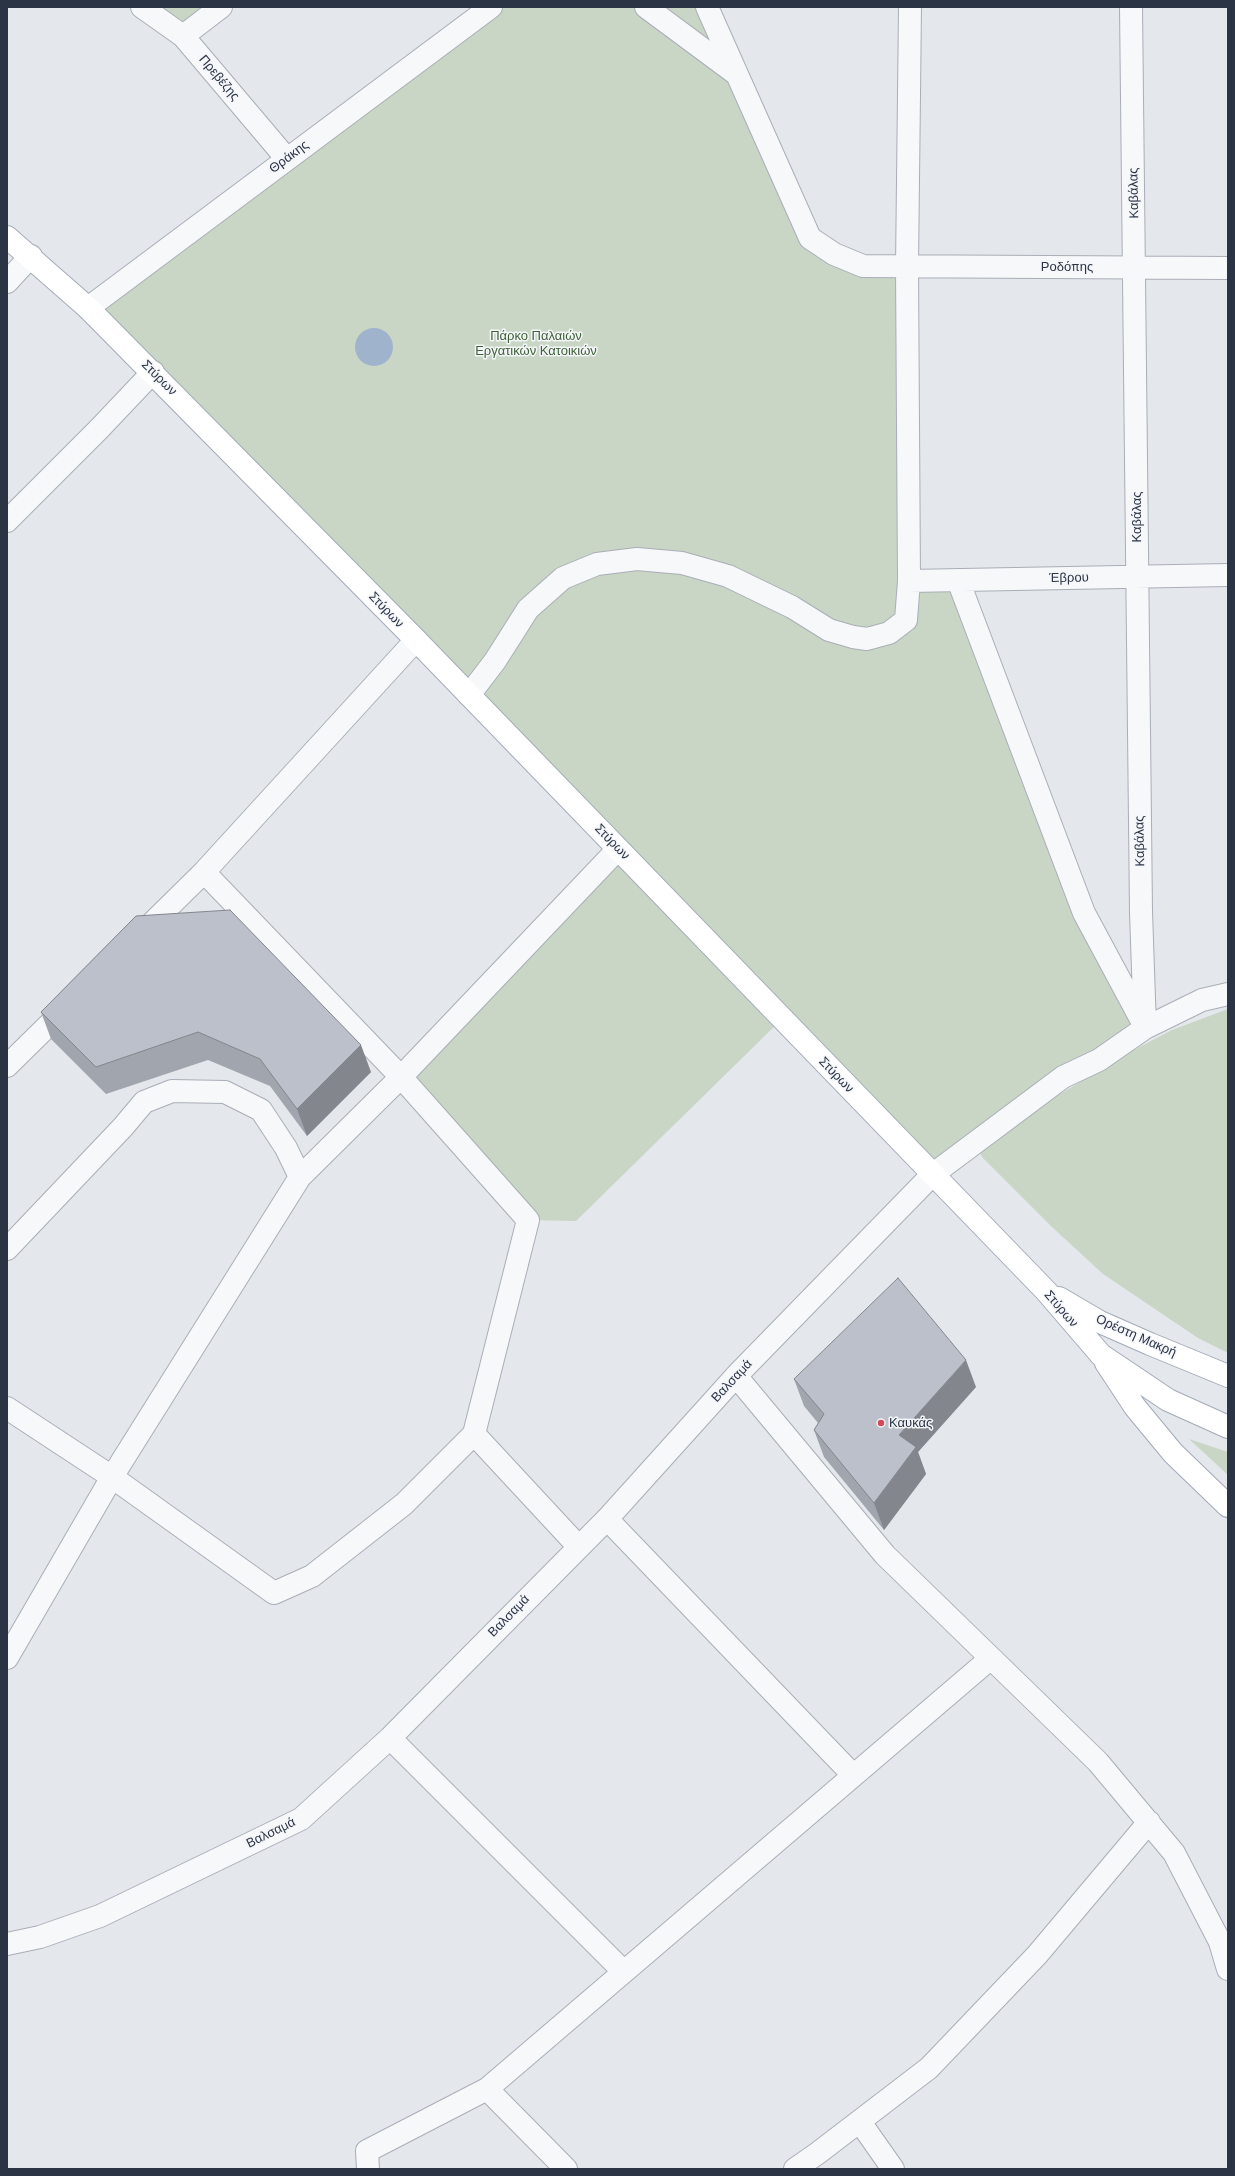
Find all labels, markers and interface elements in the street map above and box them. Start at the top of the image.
street label: Πρεβέζης [195,52,243,104]
street label: Θράκης [266,137,312,177]
street label: Καβάλας [1126,167,1142,219]
street label: Ροδόπης [1041,259,1093,275]
park label: Πάρκο Παλαιών Εργατικών Κατοικιών [475,328,597,359]
street label: Στύρων [138,357,180,399]
street label: Καβάλας [1129,491,1145,543]
street label: Έβρου [1049,570,1089,586]
street label: Στύρων [365,589,407,631]
street label: Καβάλας [1132,815,1148,867]
street label: Στύρων [591,821,633,863]
street label: Στύρων [815,1054,857,1096]
street label: Στύρων [1041,1287,1081,1331]
street label: Ορέστη Μακρή [1093,1311,1179,1361]
street label: Βαλσαμά [708,1356,756,1406]
place label: Καυκάς [889,1415,932,1431]
marker: Καυκάς [876,1418,886,1428]
street label: Βαλσαμά [485,1592,533,1640]
street label: Βαλσαμά [244,1814,298,1852]

